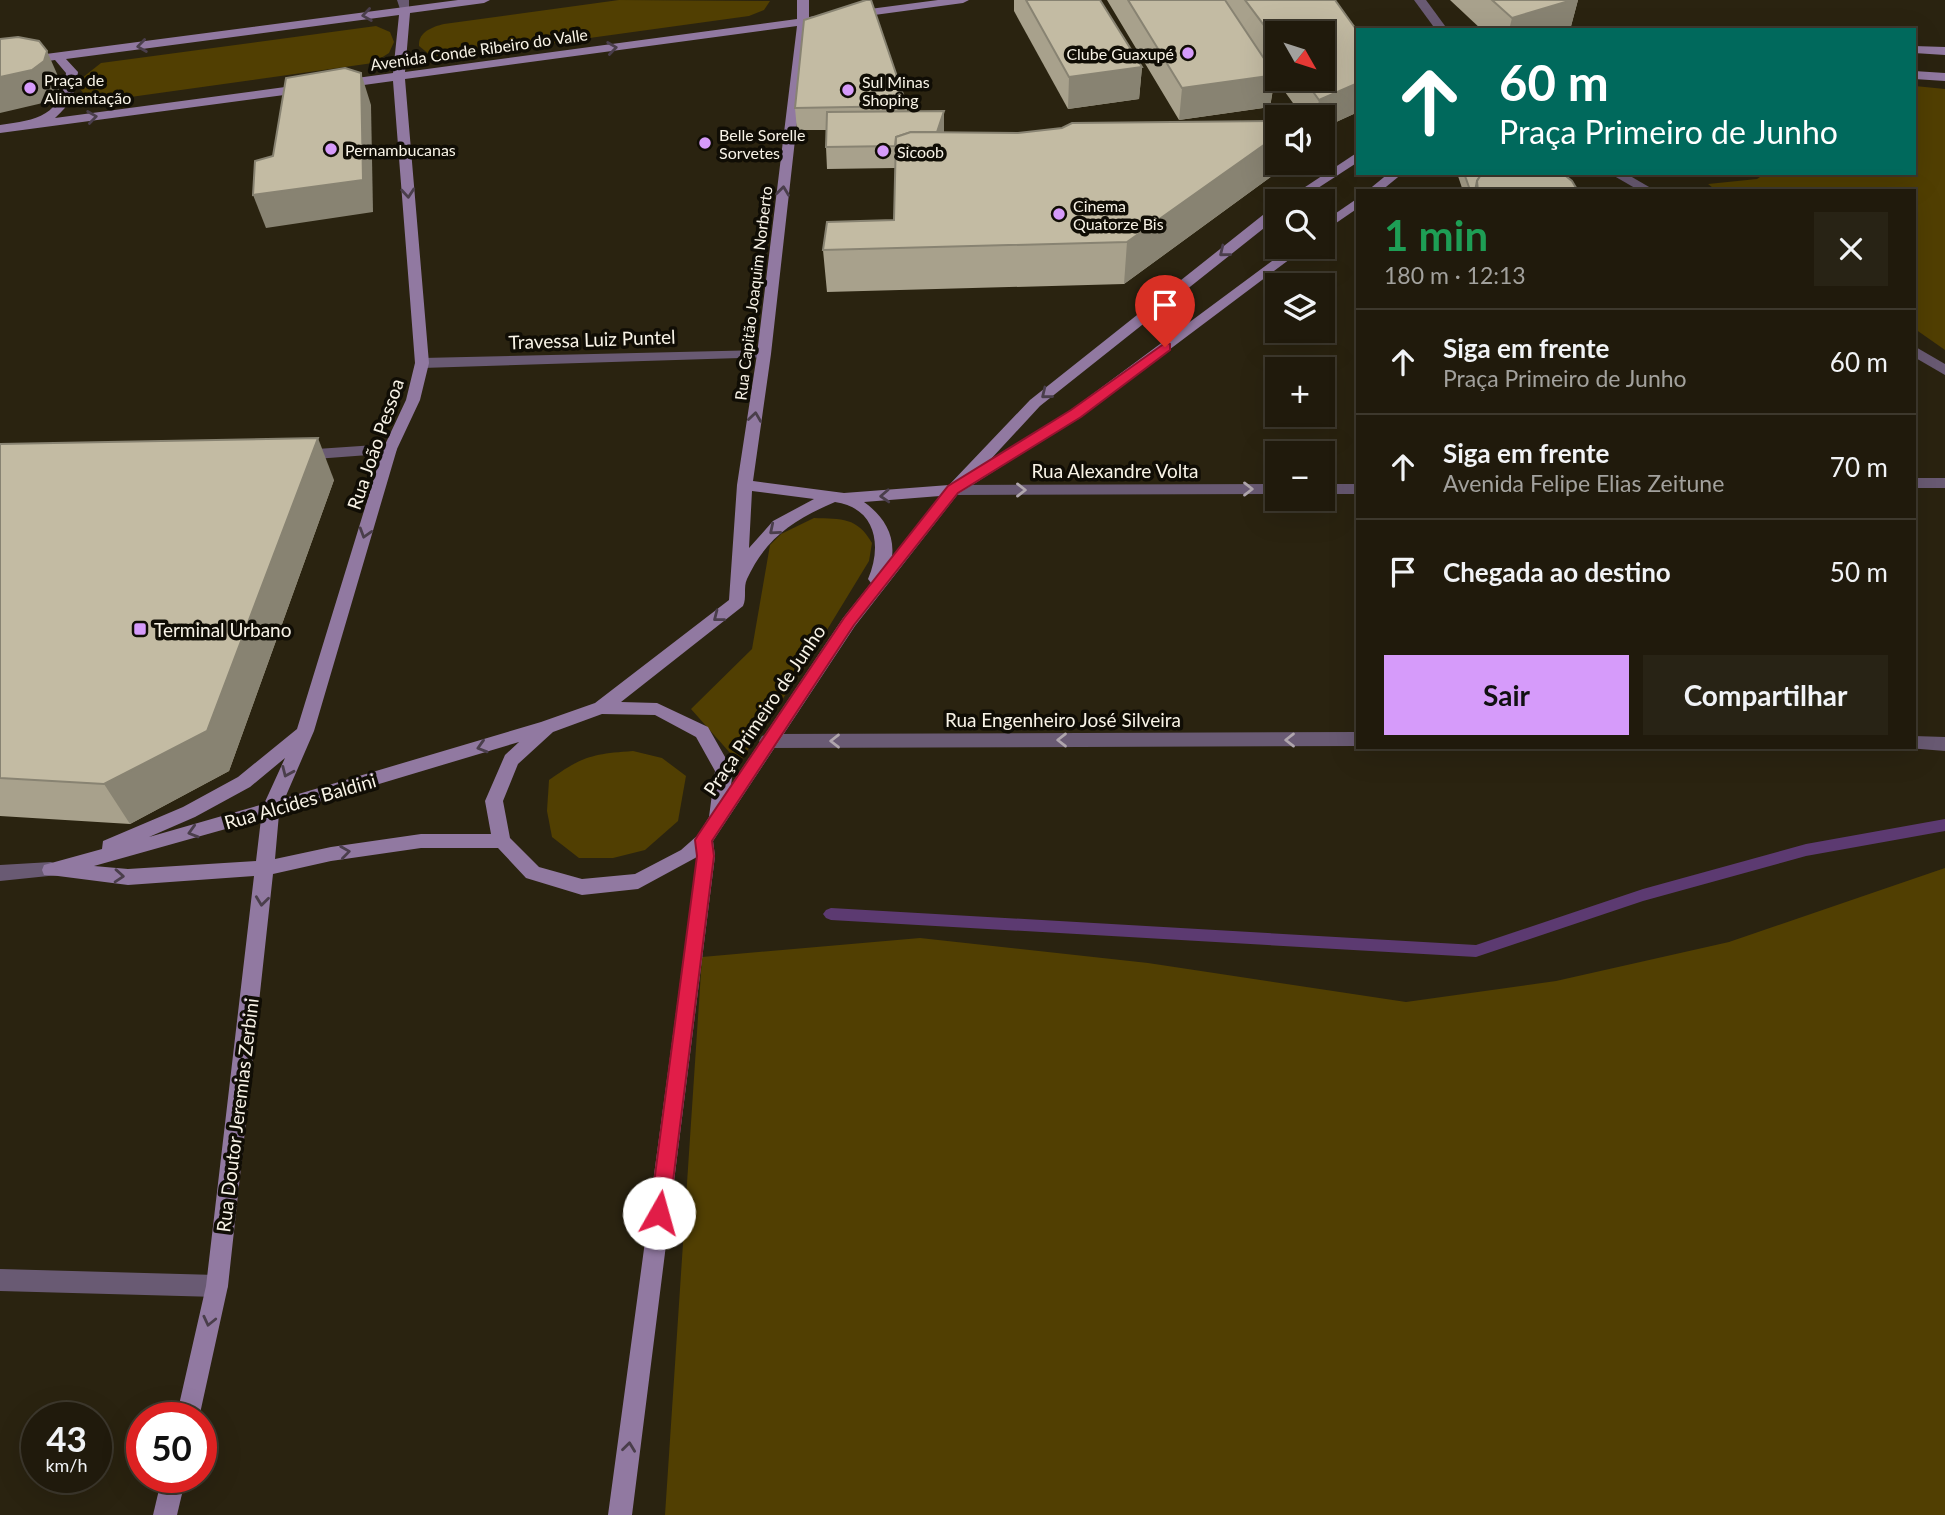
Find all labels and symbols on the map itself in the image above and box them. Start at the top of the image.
one-way arrow [362,7,373,22]
north arrow [1265,21,1335,91]
street label: Avenida Conde Ribeiro do Valle [369,24,589,74]
one-way arrow [136,38,148,53]
one-way arrow [606,40,618,55]
place label: Clube Guaxupé [1066,44,1174,63]
marker: Clube Guaxupé [1180,45,1196,61]
place label: Praça de Alimentação [44,70,131,107]
place label: Sul Minas Shoping [862,72,930,109]
marker: Praça de Alimentação [22,80,38,96]
marker: Sul Minas Shoping [840,82,856,98]
one-way arrow [86,110,98,125]
place label: Belle Sorelle Sorvetes [719,125,805,162]
marker: Belle Sorelle Sorvetes [697,135,713,151]
place label: Pernambucanas [345,140,456,159]
marker: Pernambucanas [323,141,339,157]
place label: Sicoob [897,142,944,161]
marker: Sicoob [875,143,891,159]
street label: Rua Capitão Joaquim Norberto [730,185,776,401]
one-way arrow [776,185,791,197]
one-way arrow [400,188,415,199]
place label: Cinema Quatorze Bis [1073,196,1164,233]
marker: Cinema Quatorze Bis [1051,206,1067,222]
one-way arrow [1219,244,1232,256]
pin [1135,275,1195,347]
street label: Travessa Luiz Puntel [508,325,676,353]
street label: Rua João Pessoa [342,375,408,513]
one-way arrow [1042,386,1055,398]
one-way arrow [747,411,762,423]
street label: Rua Alexandre Volta [1032,459,1198,482]
one-way arrow [1244,481,1254,497]
one-way arrow [1016,482,1027,498]
one-way arrow [879,488,890,503]
one-way arrow [769,521,781,534]
one-way arrow [358,526,373,538]
one-way arrow [713,608,725,621]
place label: Terminal Urbano [154,618,292,641]
street label: Praça Primeiro de Junho [698,620,830,800]
marker: Terminal Urbano [132,621,148,637]
street label: Rua Engenheiro José Silveira [945,708,1181,731]
one-way arrow [1057,732,1067,748]
one-way arrow [1284,732,1295,747]
one-way arrow [829,733,840,749]
one-way arrow [476,739,488,754]
one-way arrow [281,765,295,777]
street label: Rua Alcides Baldini [221,768,379,834]
one-way arrow [187,824,199,839]
one-way arrow [339,845,350,860]
one-way arrow [114,868,125,883]
one-way arrow [254,896,269,907]
street label: Rua Doutor Jeremias Zerbini [211,997,263,1233]
position arrow [622,1176,696,1250]
one-way arrow [203,1315,217,1327]
speed limit sign: 50 [126,1402,217,1493]
one-way arrow [621,1441,636,1453]

